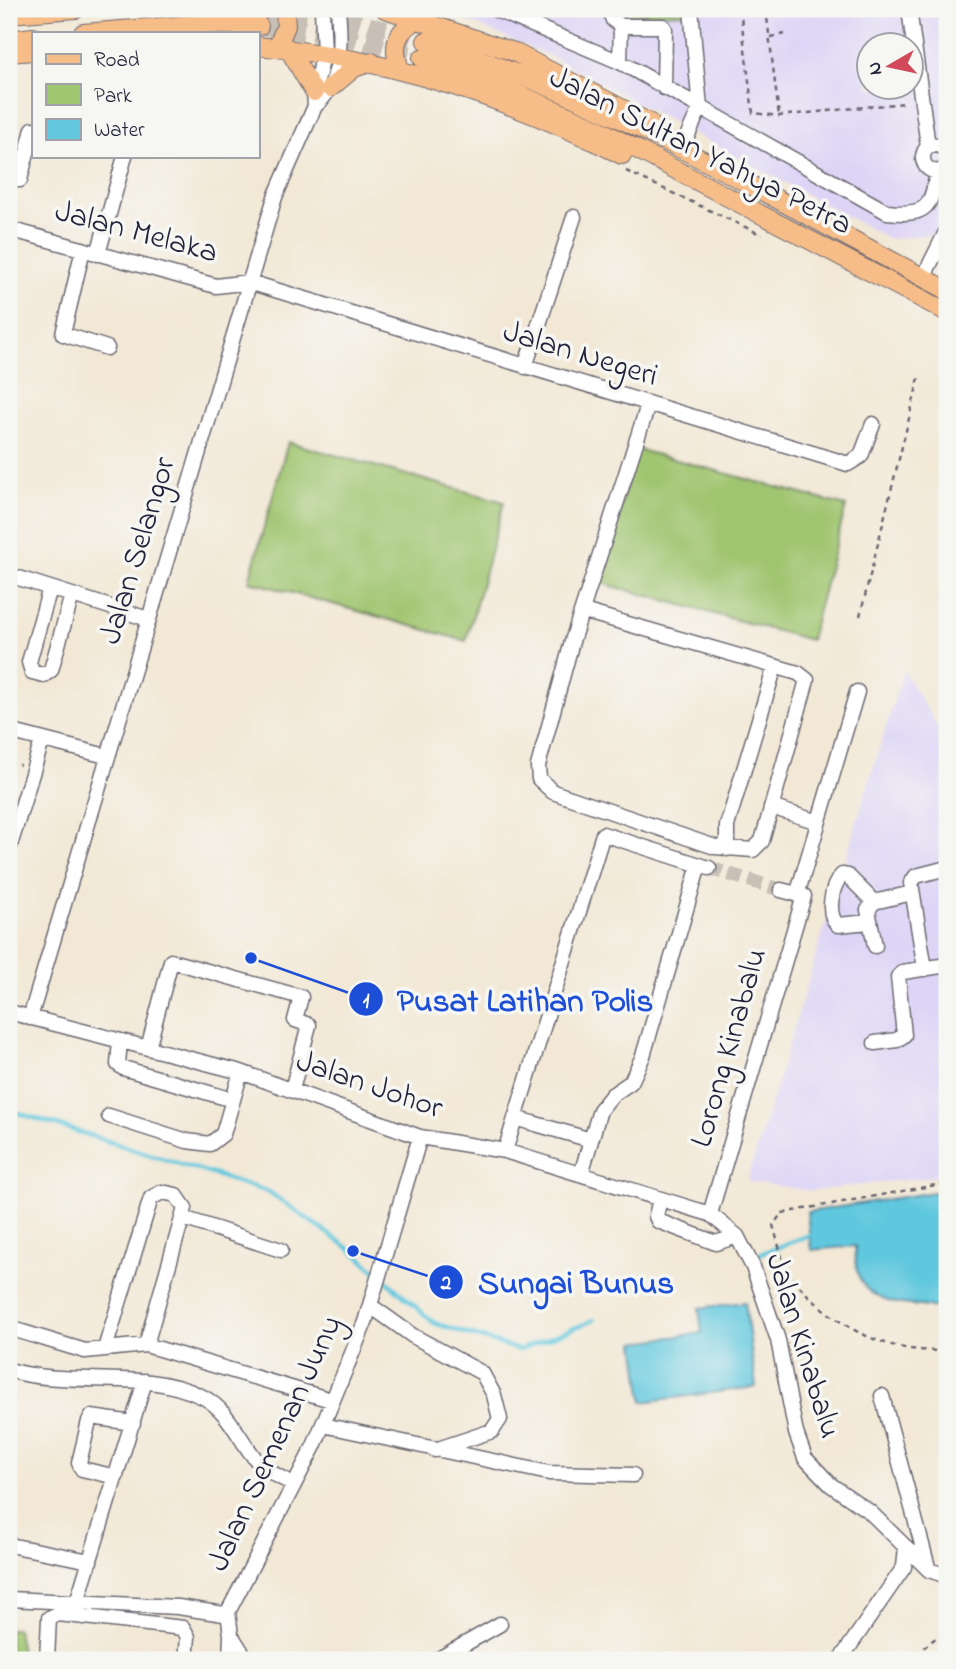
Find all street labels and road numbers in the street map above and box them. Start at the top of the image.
street label: Jalan Sultan Yahya Petra [540,55,860,249]
street label: Jalan Melaka [49,189,223,277]
street label: Jalan Negeri [497,309,663,401]
street label: Jalan Selangor [88,451,190,650]
street label: Lorong Kinabalu [679,943,781,1153]
street label: Jalan Johor [289,1039,449,1133]
street label: Jalan Kinabalu [752,1248,852,1444]
street label: Jalan Semenan Juny [196,1308,356,1580]

